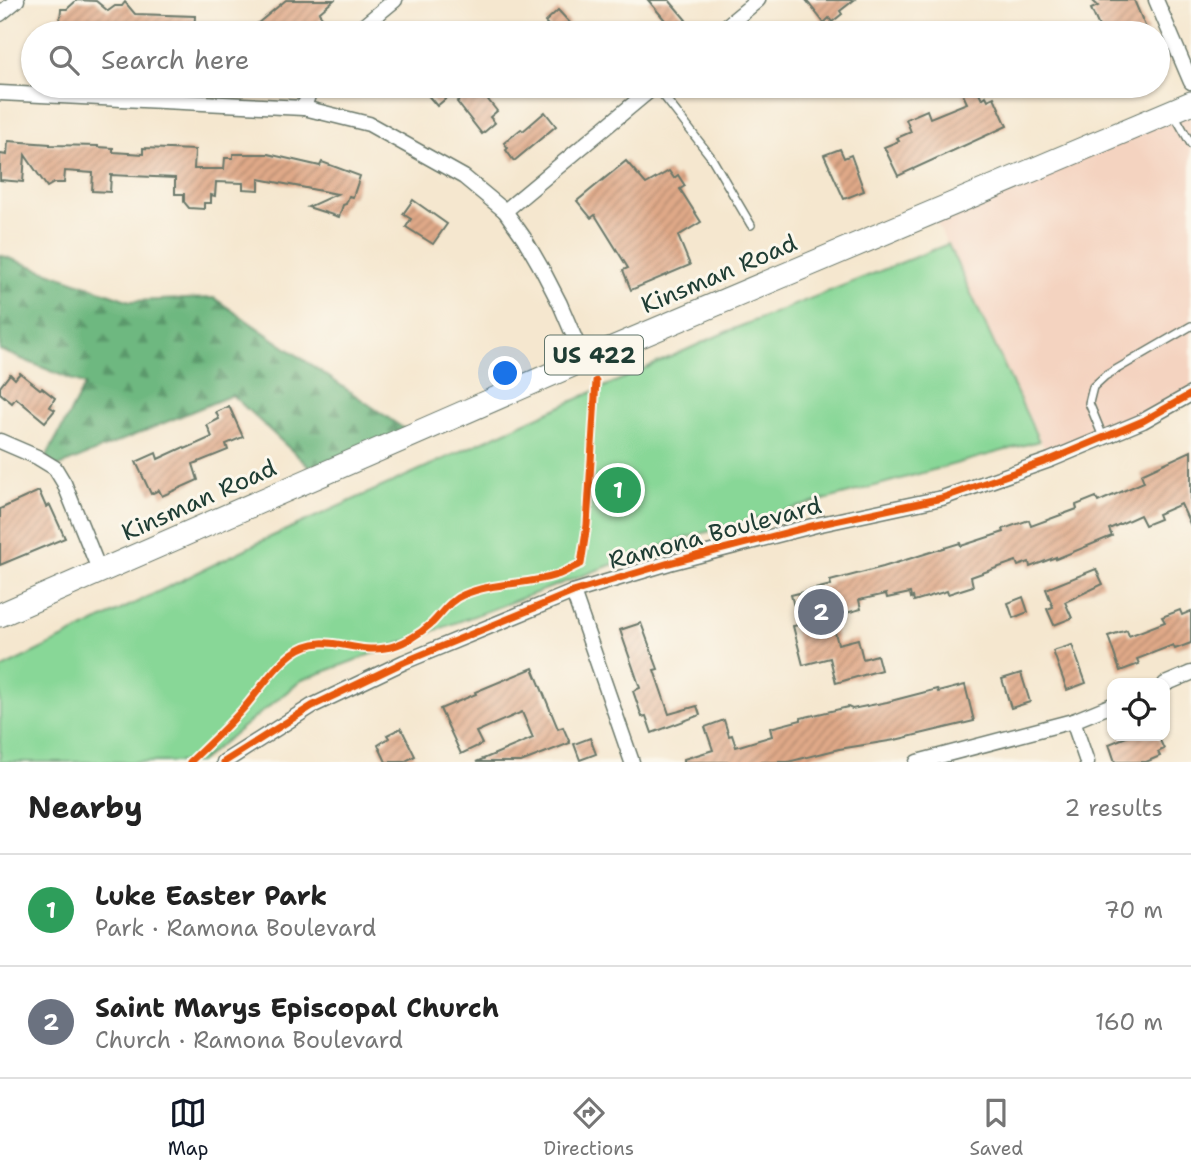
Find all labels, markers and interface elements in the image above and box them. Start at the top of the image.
search box [21,21,1170,98]
icon: search [45,41,83,79]
text: Search here [101,42,250,77]
street label: Kinsman Road [636,227,802,321]
road number: US 422 [545,336,643,374]
your location [488,356,522,390]
street label: Kinsman Road [117,452,281,548]
pin: 1 [595,464,641,516]
street label: Ramona Boulevard [605,489,825,577]
pin: 2 [798,586,844,638]
map controls [1107,678,1170,741]
button: locate [1107,678,1170,741]
text: Nearby [28,787,143,828]
text: 2 results [1064,793,1163,823]
text: Luke Easter Park [95,878,327,913]
text: 1 [46,895,56,925]
text: 70 m [1104,895,1163,925]
text: Park · Ramona Boulevard [95,913,376,943]
text: Saint Marys Episcopal Church [95,990,499,1025]
text: 2 [43,1007,59,1037]
text: 160 m [1095,1007,1163,1037]
text: Church · Ramona Boulevard [95,1025,403,1055]
tab: Map [168,1094,208,1161]
tab: Directions [544,1094,634,1161]
tab: Saved [969,1094,1023,1161]

